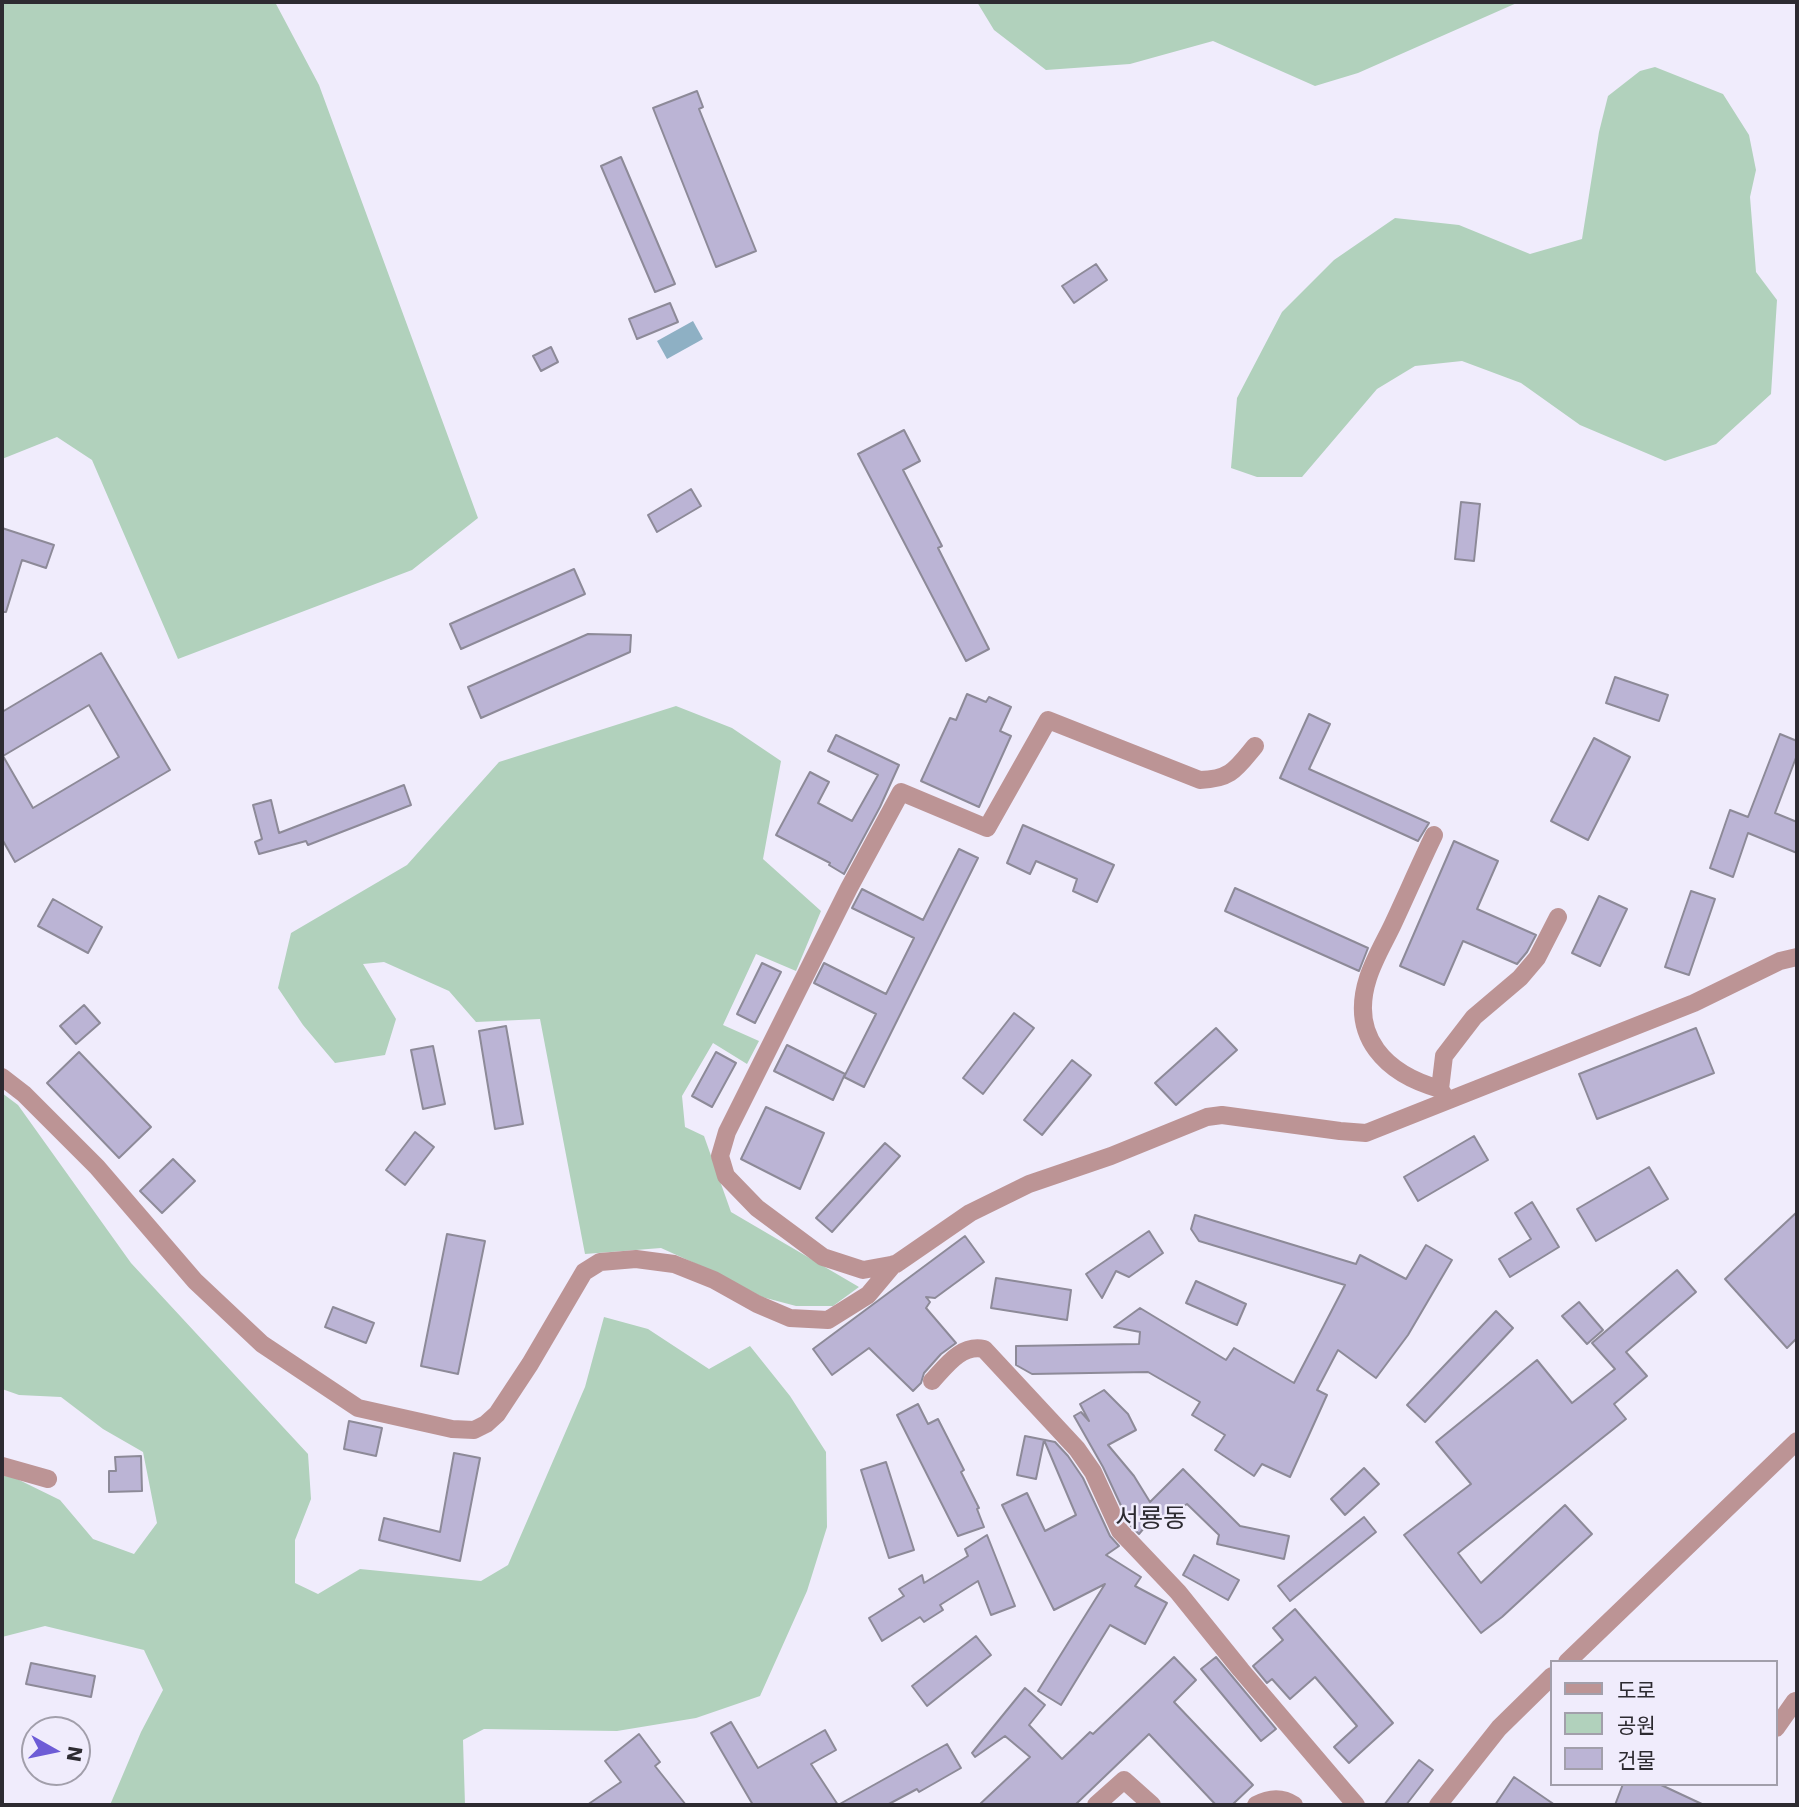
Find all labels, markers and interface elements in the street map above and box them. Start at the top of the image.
district label: 서룡동 [1115,1504,1187,1536]
legend [1550,1660,1778,1786]
text: 도로 [1617,1679,1656,1703]
text: 공원 [1617,1714,1656,1738]
north arrow [21,1716,91,1786]
text: N [63,1744,87,1764]
text: 건물 [1617,1749,1656,1773]

